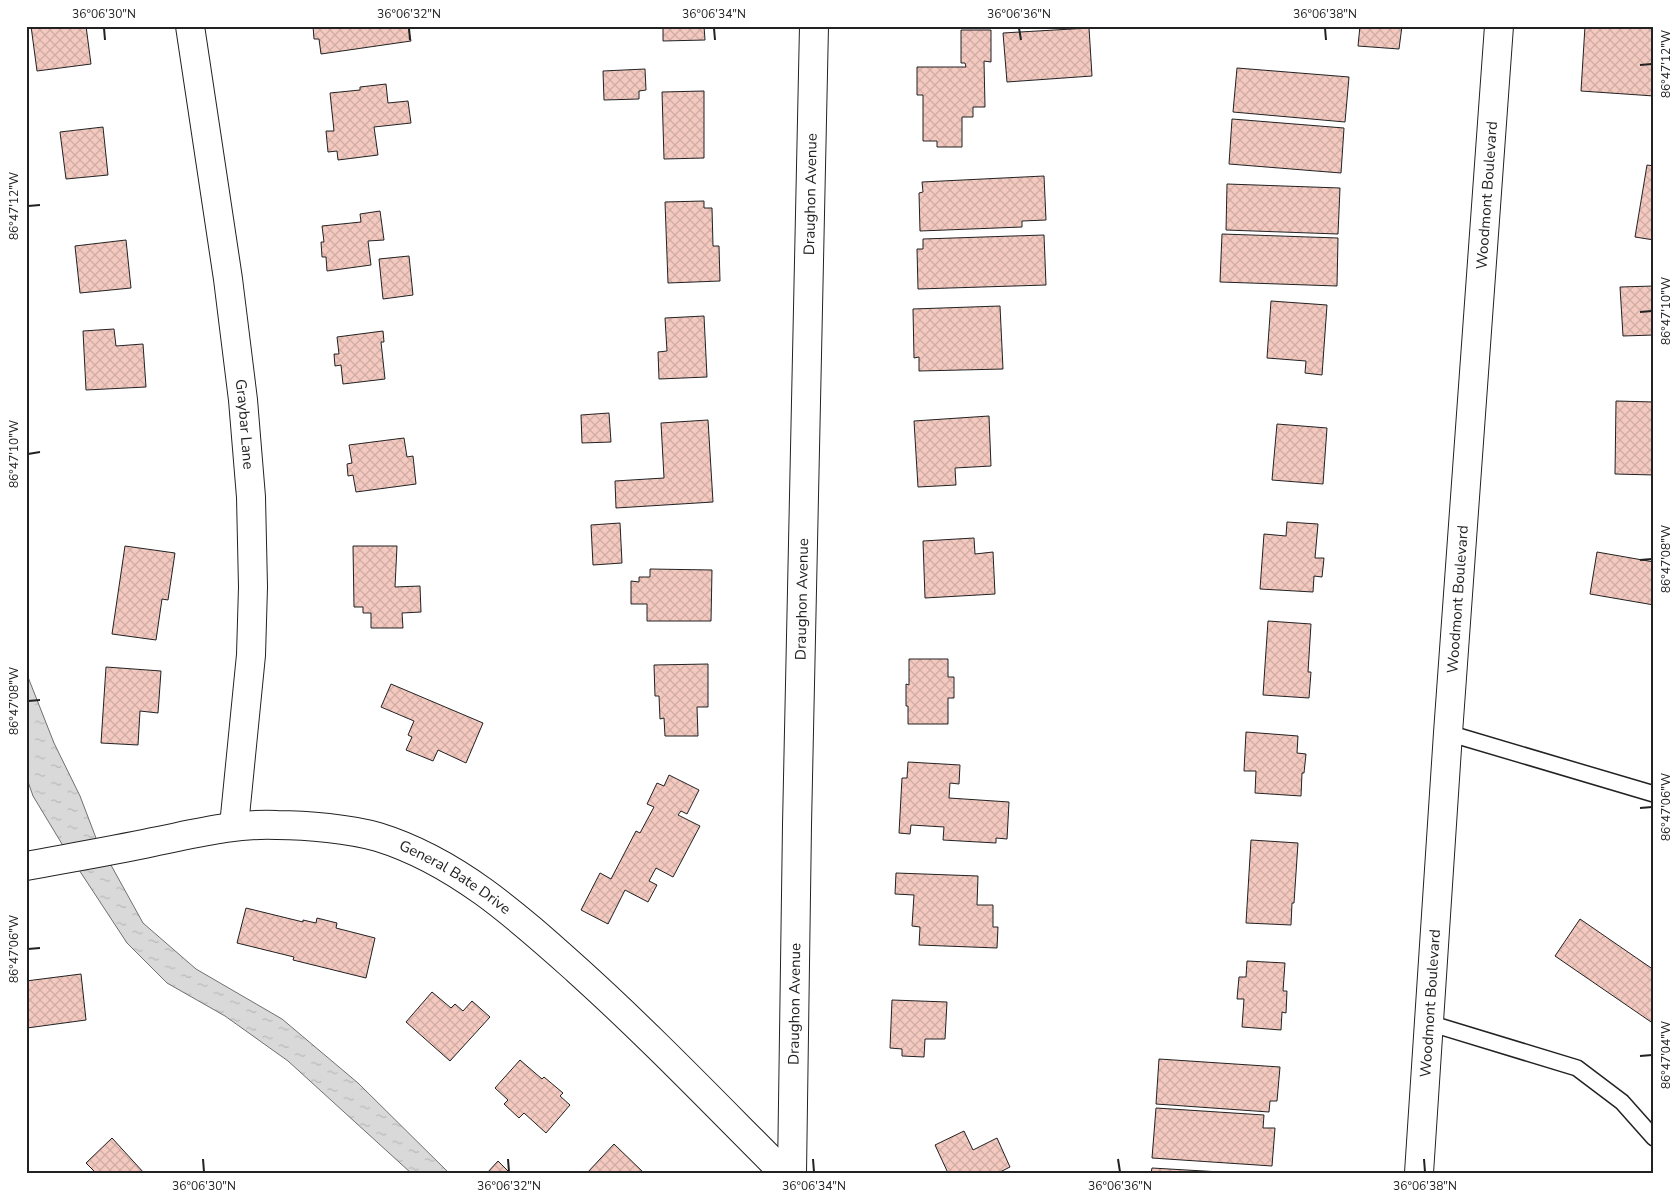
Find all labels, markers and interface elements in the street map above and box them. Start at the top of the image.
text: 36°06'30"N [72,6,136,22]
text: 36°06'32"N [377,6,441,22]
text: 36°06'34"N [682,6,746,22]
text: 36°06'36"N [987,6,1051,22]
text: 36°06'38"N [1293,6,1357,22]
text: 86°47'12"W [1658,30,1674,98]
street label: Woodmont Boulevard [1471,120,1502,270]
street label: Draughon Avenue [799,133,822,255]
text: 86°47'12"W [6,172,22,240]
text: 86°47'10"W [1658,277,1674,345]
street label: Graybar Lane [230,378,259,470]
text: 86°47'10"W [6,420,22,488]
street label: Woodmont Boulevard [1442,524,1473,674]
text: 86°47'08"W [1658,525,1674,593]
street label: Draughon Avenue [791,538,813,660]
text: 86°47'08"W [6,667,22,735]
text: 86°47'06"W [1658,773,1674,841]
street label: General Bate Drive [396,836,515,919]
text: 86°47'06"W [6,915,22,983]
street label: Woodmont Boulevard [1415,929,1445,1078]
street label: Draughon Avenue [784,943,805,1065]
text: 86°47'04"W [1658,1021,1674,1089]
text: 36°06'30"N [172,1178,236,1194]
text: 36°06'32"N [477,1178,541,1194]
text: 36°06'34"N [782,1178,846,1194]
text: 36°06'36"N [1088,1178,1152,1194]
text: 36°06'38"N [1393,1178,1457,1194]

